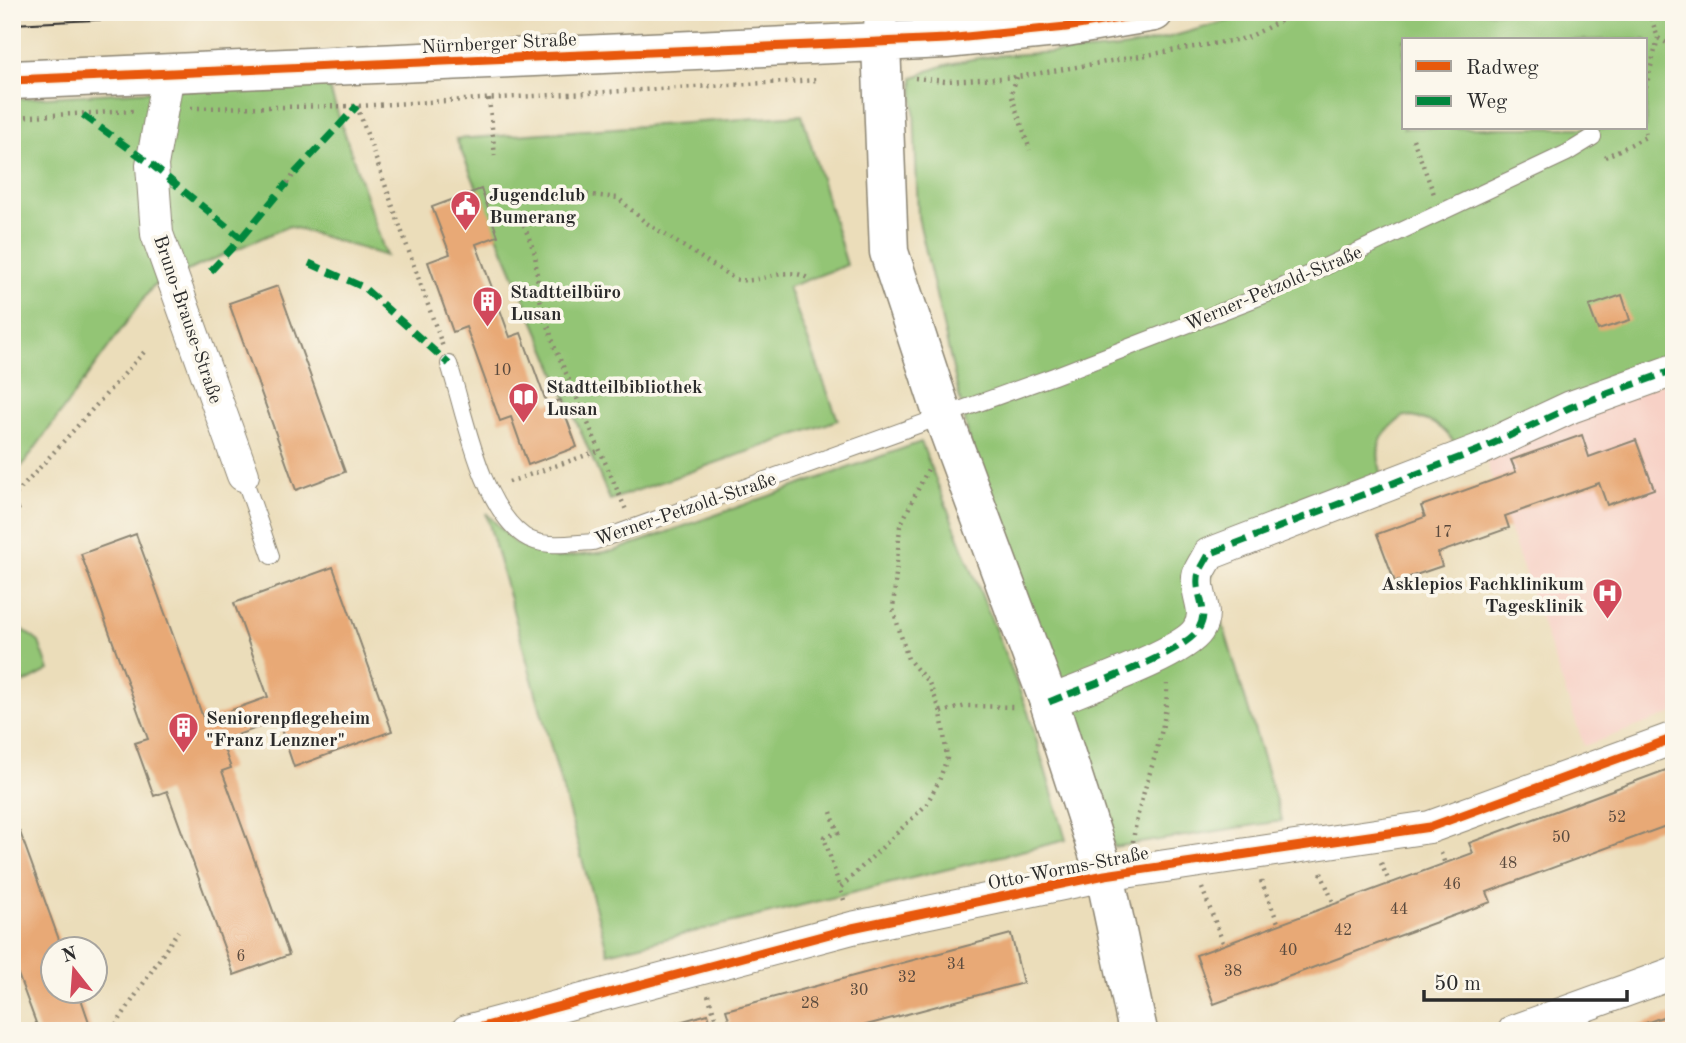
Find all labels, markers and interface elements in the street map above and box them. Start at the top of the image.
street label: Nürnberger Straße [421,31,577,58]
legend [1402,38,1648,130]
text: Radweg [1466,58,1539,79]
text: Weg [1466,92,1508,113]
place label: Jugendclub Bumerang [489,187,585,228]
public building icon: Jugendclub Bumerang [449,188,483,232]
street label: Bruno-Brause-Straße [149,233,224,406]
street label: Werner-Petzold-Straße [1183,243,1365,335]
place label: Stadtteilbüro Lusan [510,284,621,325]
building icon: Stadtteilbüro Lusan [470,285,504,329]
house number: 10 [493,363,511,379]
place label: Stadtteilbibliothek Lusan [546,379,703,420]
library icon: Stadtteilbibliothek Lusan [506,380,540,424]
street label: Werner-Petzold-Straße [593,470,779,550]
house number: 17 [1434,525,1452,541]
place label: Asklepios Fachklinikum Tagesklinik [1381,576,1584,617]
hospital icon: Asklepios Fachklinikum Tagesklinik [1590,577,1624,621]
place label: Seniorenpflegeheim "Franz Lenzner" [206,710,370,751]
building icon: Seniorenpflegeheim "Franz Lenzner" [166,711,200,755]
house number: 52 [1608,810,1626,826]
house number: 50 [1552,830,1570,846]
street label: Otto-Worms-Straße [986,845,1151,894]
house number: 48 [1499,856,1517,872]
house number: 46 [1443,877,1461,893]
house number: 44 [1390,902,1408,918]
house number: 42 [1334,923,1352,939]
north arrow [38,934,108,1004]
house number: 40 [1279,943,1297,959]
text: N [60,945,80,967]
house number: 6 [236,949,246,965]
house number: 34 [947,957,965,973]
scale bar [1424,959,1626,1003]
house number: 38 [1224,964,1242,980]
house number: 32 [898,970,916,986]
text: 50 m [1434,974,1481,995]
house number: 30 [850,983,868,999]
house number: 28 [801,996,819,1012]

